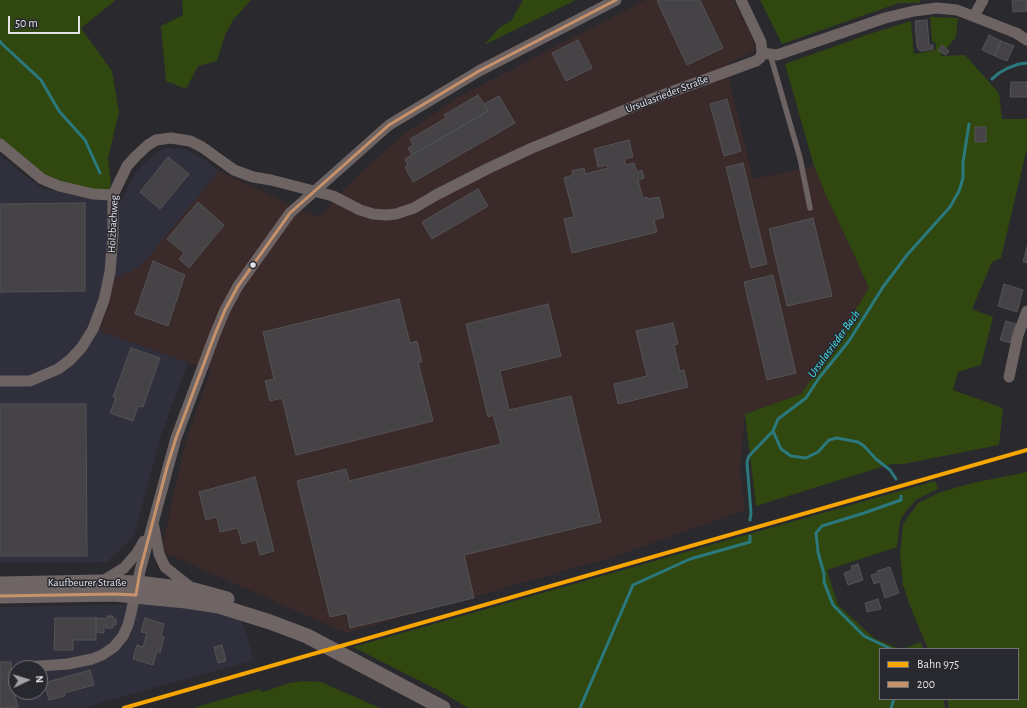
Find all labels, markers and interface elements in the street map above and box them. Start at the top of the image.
scale bar [10,8,82,34]
text: 50 m [15,17,38,29]
street label: Ursulasrieder Straße [624,72,710,116]
street label: Holzbachweg [105,195,121,253]
unlabelled marker [248,260,258,270]
water label: Ursulasrieder Bach [805,307,863,381]
street label: Kaufbeurer Straße [48,576,126,590]
legend [879,648,1019,700]
text: Bahn 975 [917,658,959,670]
north arrow [8,660,48,700]
text: N [34,675,45,683]
text: 200 [917,678,935,690]

